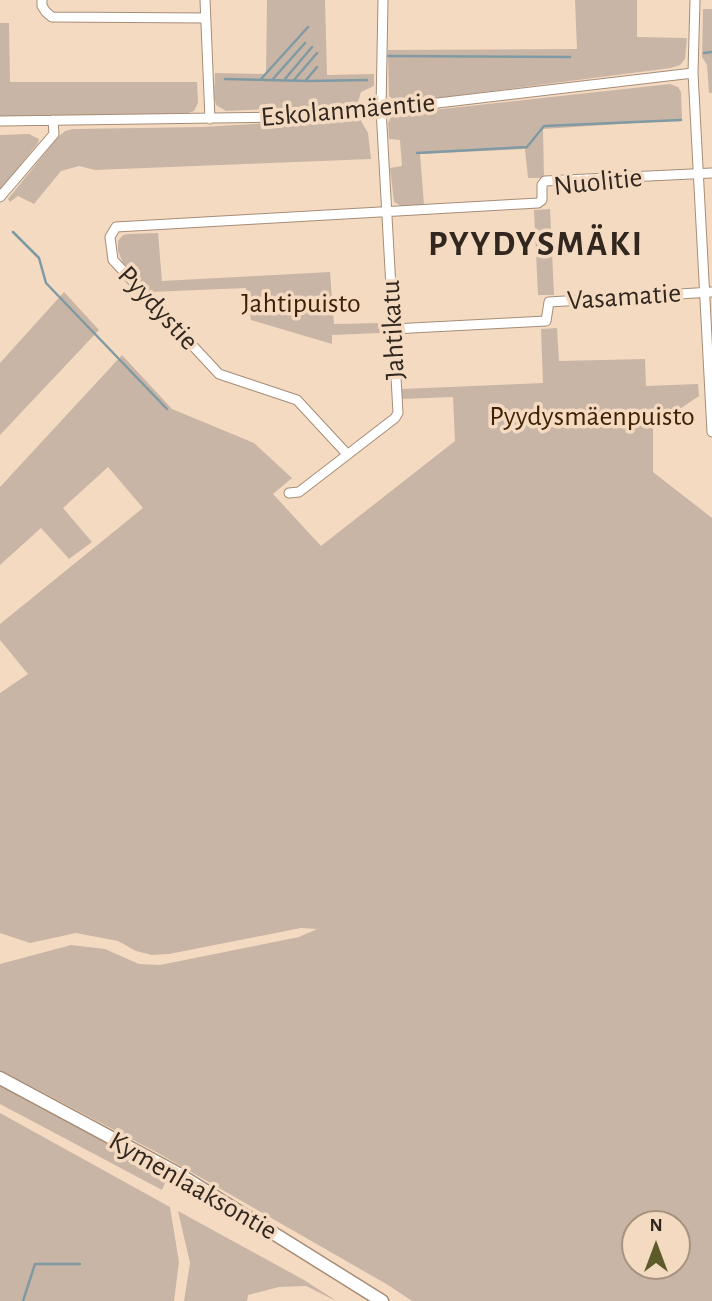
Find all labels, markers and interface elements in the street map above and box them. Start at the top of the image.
street label: Eskolanmäentie [259,86,437,134]
street label: Nuolitie [552,161,644,203]
district label: PYYDYSMÄKI [429,223,643,265]
street label: Pyydystie [110,259,206,357]
street label: Vasamatie [566,276,682,318]
street label: Jahtikatu [374,279,412,381]
park label: Jahtipuisto [241,287,361,321]
park label: Pyydysmäenpuisto [489,400,695,434]
street label: Kymenlaaksontie [103,1124,283,1248]
north arrow [621,1210,691,1280]
text: N [649,1216,663,1235]

